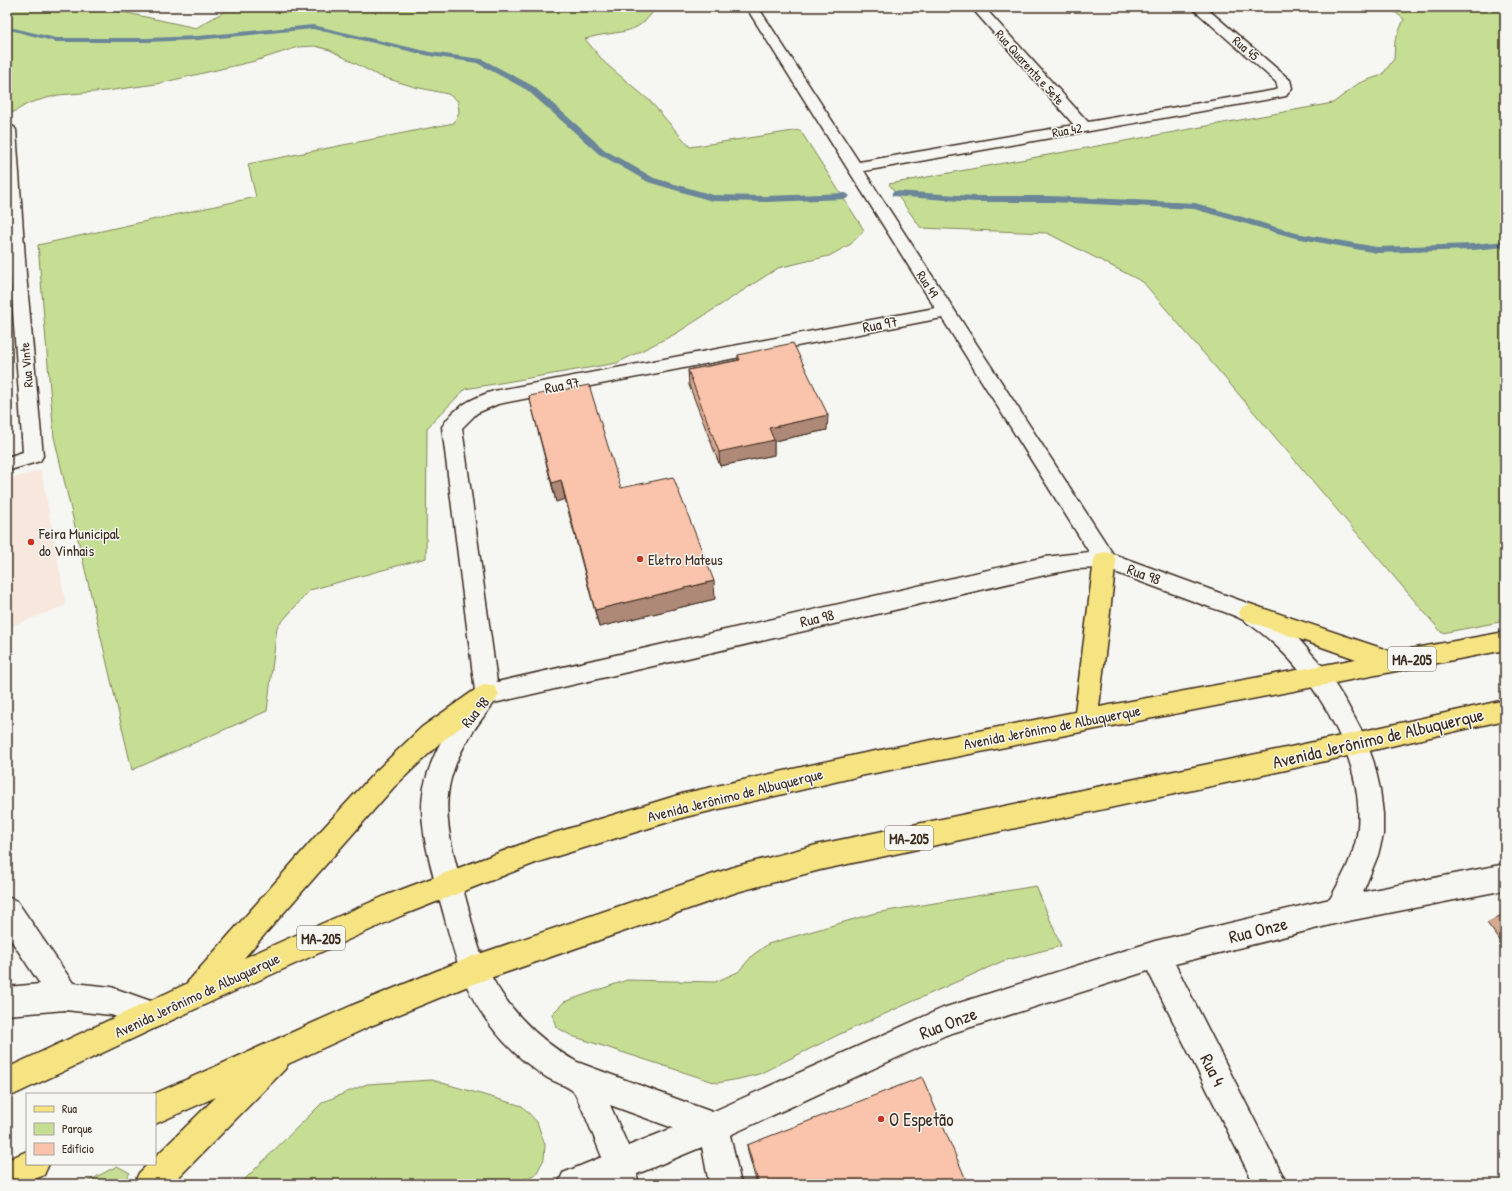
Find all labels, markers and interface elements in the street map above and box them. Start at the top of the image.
street label: Rua Quarenta e Sete [991,25,1069,109]
street label: Rua 45 [1229,32,1263,65]
street label: Rua 42 [1051,119,1083,141]
street label: Rua 49 [913,267,944,301]
street label: Rua 97 [861,310,899,338]
street label: Rua Vinte [15,342,37,388]
street label: Rua 97 [543,371,581,399]
place label: Feira Municipal do Vinhais [38,523,120,561]
marker: Feira Municipal do Vinhais [26,537,36,547]
place label: Eletro Mateus [648,549,723,570]
marker: Eletro Mateus [635,554,645,564]
street label: Rua 98 [1124,558,1164,590]
street label: Rua 98 [798,604,836,632]
road number: MA-205 [1388,647,1436,671]
street label: Rua 98 [456,692,494,732]
street label: Avenida Jerônimo de Albuquerque [962,700,1142,754]
street label: Avenida Jerônimo de Albuquerque [1270,702,1486,774]
street label: Avenida Jerônimo de Albuquerque [645,763,825,827]
road number: MA-205 [885,826,933,850]
street label: Rua Onze [1226,911,1290,949]
road number: MA-205 [297,926,345,950]
street label: Avenida Jerônimo de Albuquerque [111,947,283,1043]
street label: Rua Onze [916,1001,980,1045]
street label: Rua 4 [1194,1049,1232,1091]
legend [26,1093,156,1165]
text: Rua [62,1100,77,1117]
place label: O Espetão [889,1107,953,1132]
marker: O Espetão [876,1114,886,1124]
text: Parque [62,1120,92,1137]
text: Edifício [62,1140,94,1157]

